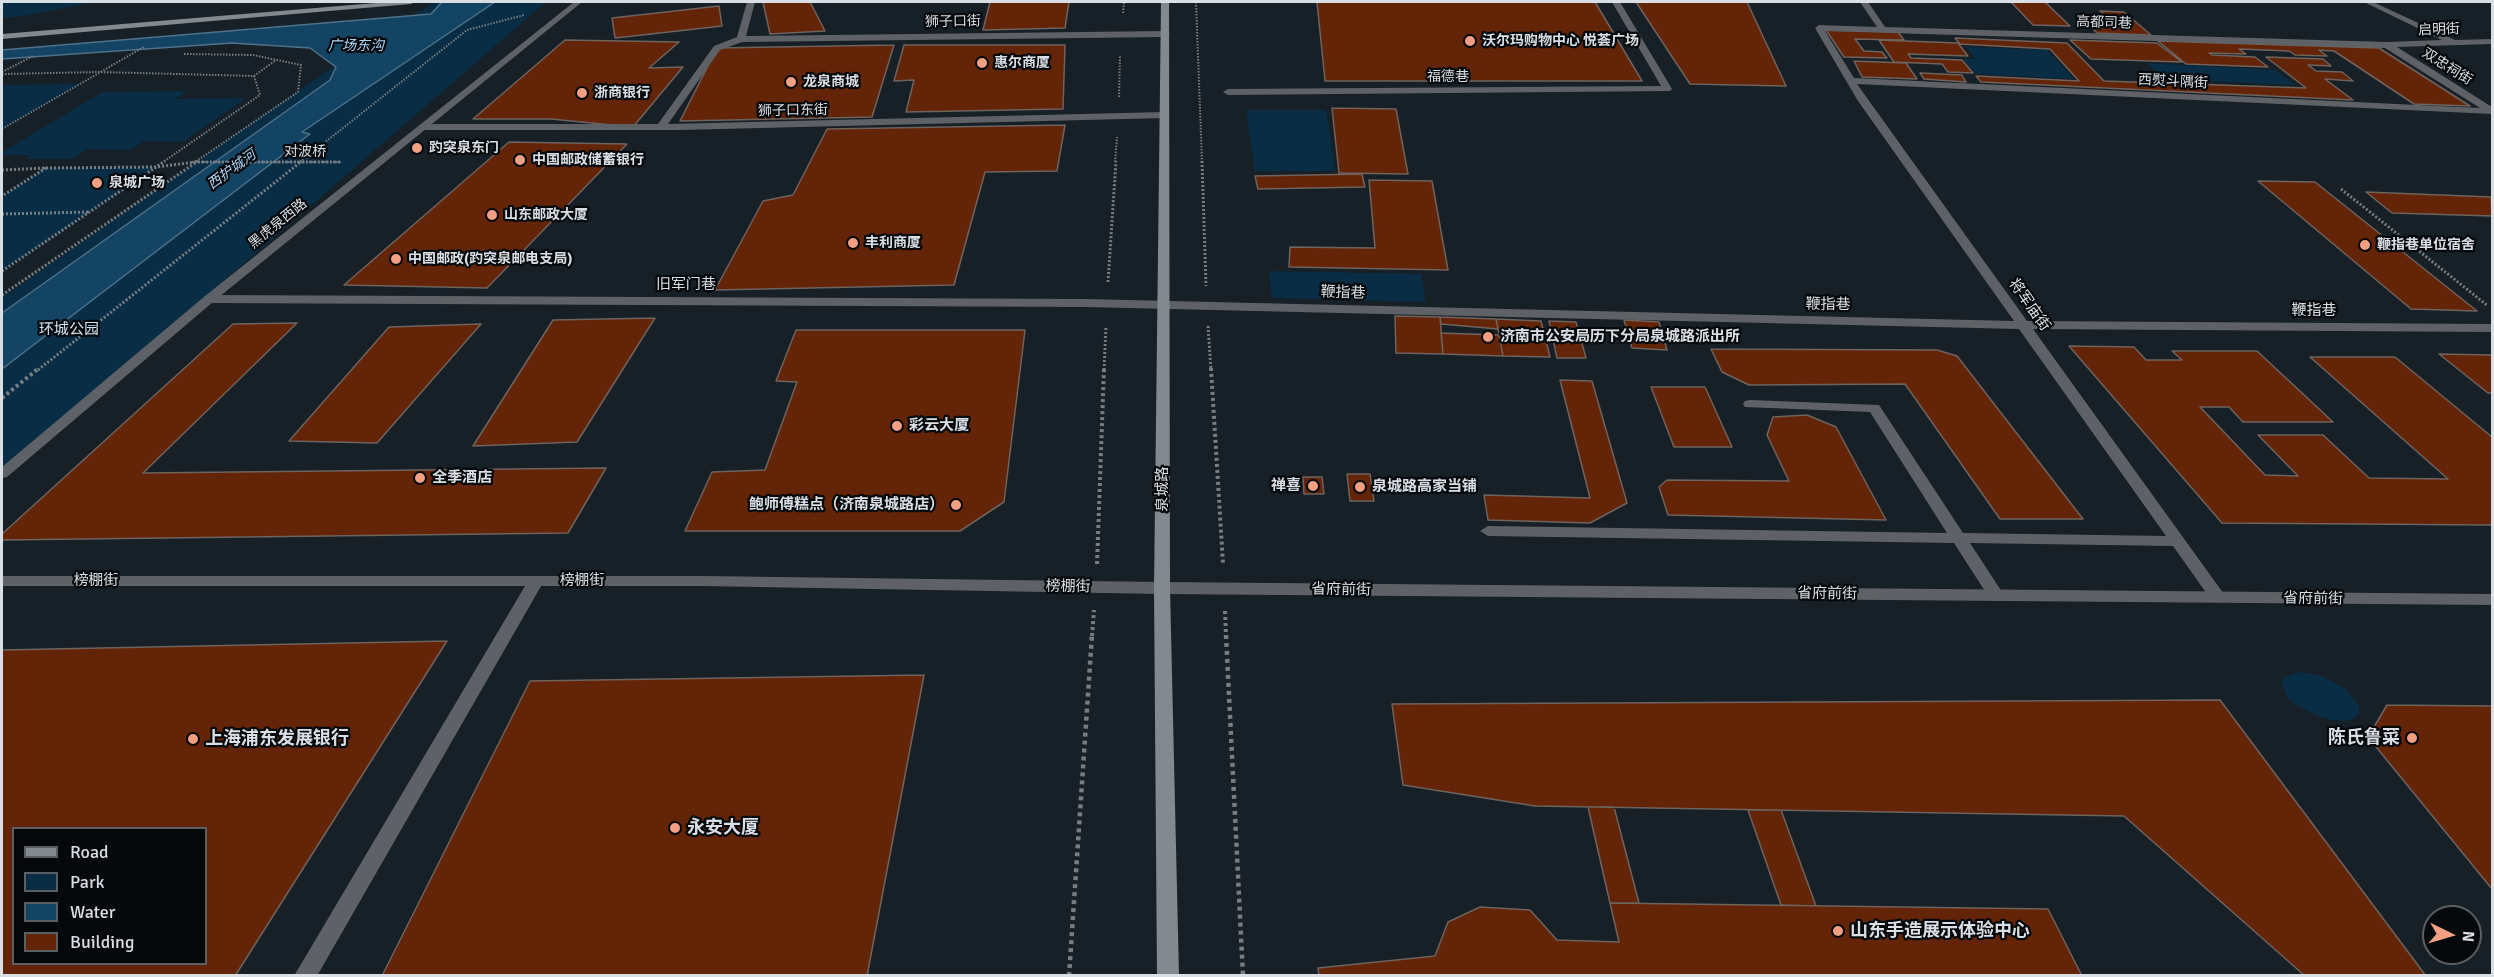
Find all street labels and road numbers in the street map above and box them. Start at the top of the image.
street label: 狮子口街 [925,13,981,31]
street label: 高都司巷 [2076,14,2132,32]
street label: 启明街 [2418,21,2460,39]
street label: 双忠祠街 [2419,45,2475,89]
street label: 福德巷 [1427,69,1469,85]
street label: 西熨斗隅街 [2138,72,2208,92]
street label: 狮子口东街 [758,102,828,120]
street label: 对波桥 [284,144,326,160]
street label: 黑虎泉西路 [246,195,310,253]
street label: 将军庙街 [2004,275,2054,335]
street label: 旧军门巷 [656,276,716,294]
street label: 鞭指巷 [1320,283,1366,303]
street label: 鞭指巷 [1805,296,1851,314]
street label: 鞭指巷 [2292,302,2336,320]
street label: 泉城路 [1154,467,1172,511]
street label: 榜棚街 [74,572,118,590]
street label: 榜棚街 [560,572,604,590]
street label: 榜棚街 [1045,578,1091,596]
street label: 省府前街 [1311,580,1371,600]
street label: 省府前街 [1797,584,1857,604]
street label: 省府前街 [2283,589,2343,609]

